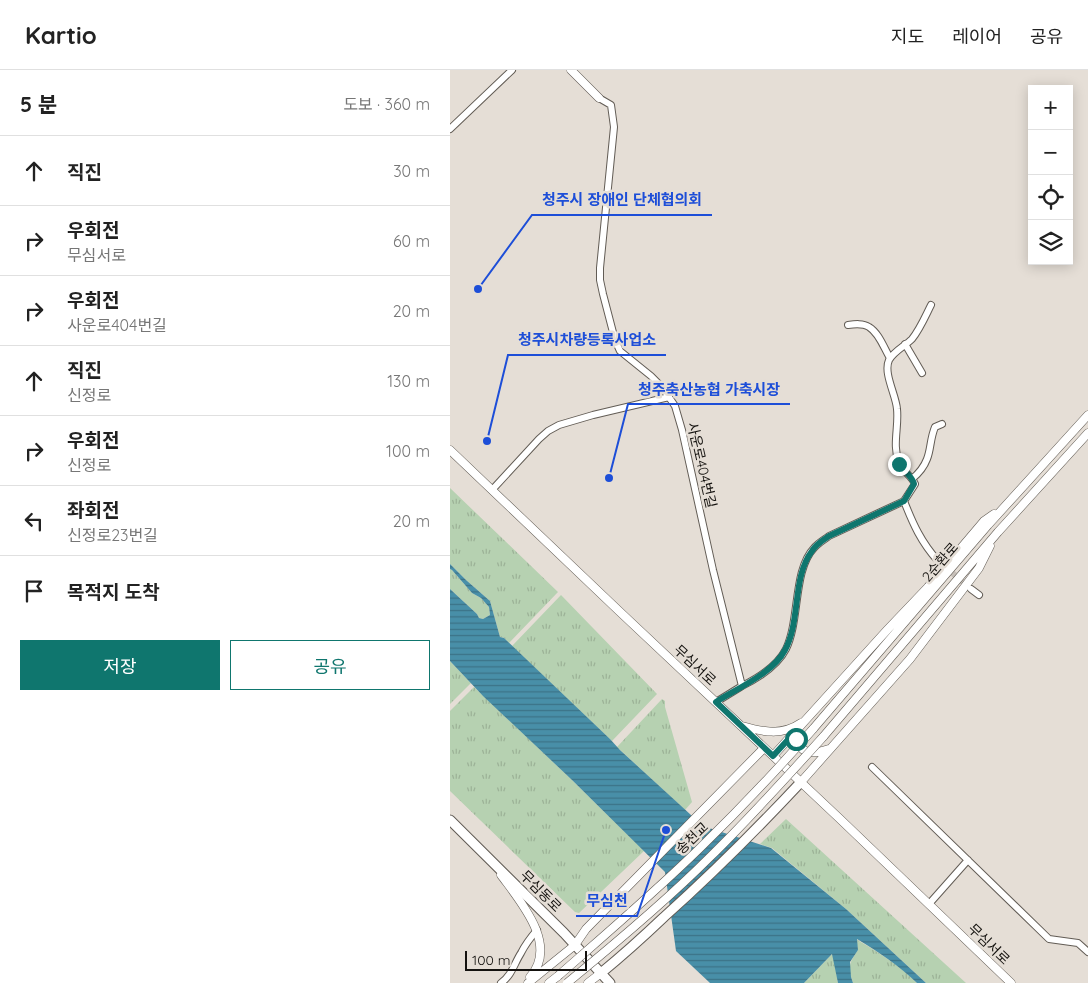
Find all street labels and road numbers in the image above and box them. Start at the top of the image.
street label: 사운로404번길 [683,420,721,510]
street label: 2순환로 [918,539,962,585]
street label: 무심서로 [670,641,720,689]
street label: 송천교 [672,818,712,858]
street label: 무심동로 [516,866,566,916]
street label: 무심서로 [964,920,1014,968]

